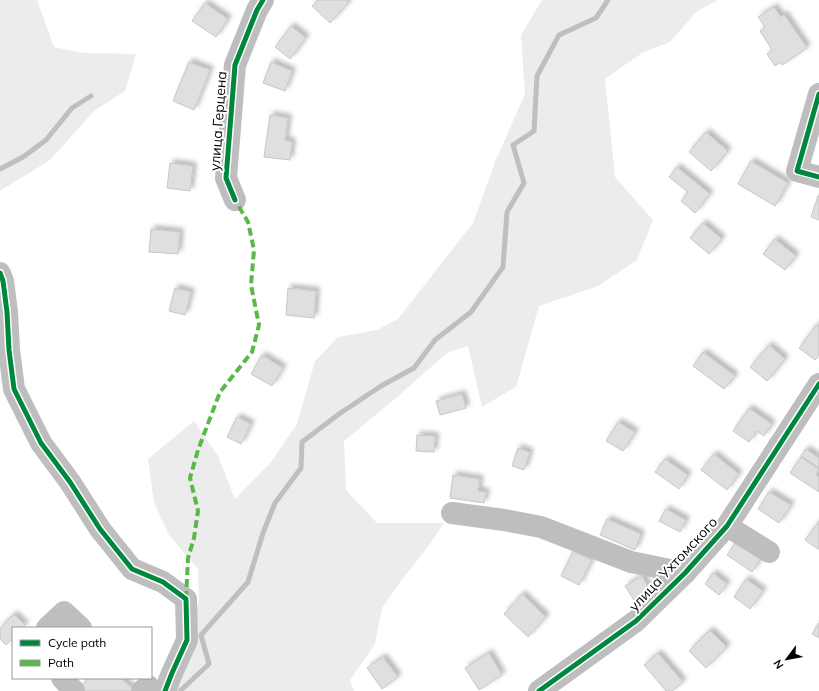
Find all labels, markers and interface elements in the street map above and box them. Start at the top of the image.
street label: улица Герцена [206,70,230,172]
street label: улица Ухтомского [625,513,721,615]
legend [12,627,152,679]
text: Cycle path [48,635,106,650]
north arrow [767,639,807,679]
text: Path [48,655,74,670]
text: N [770,657,787,672]

